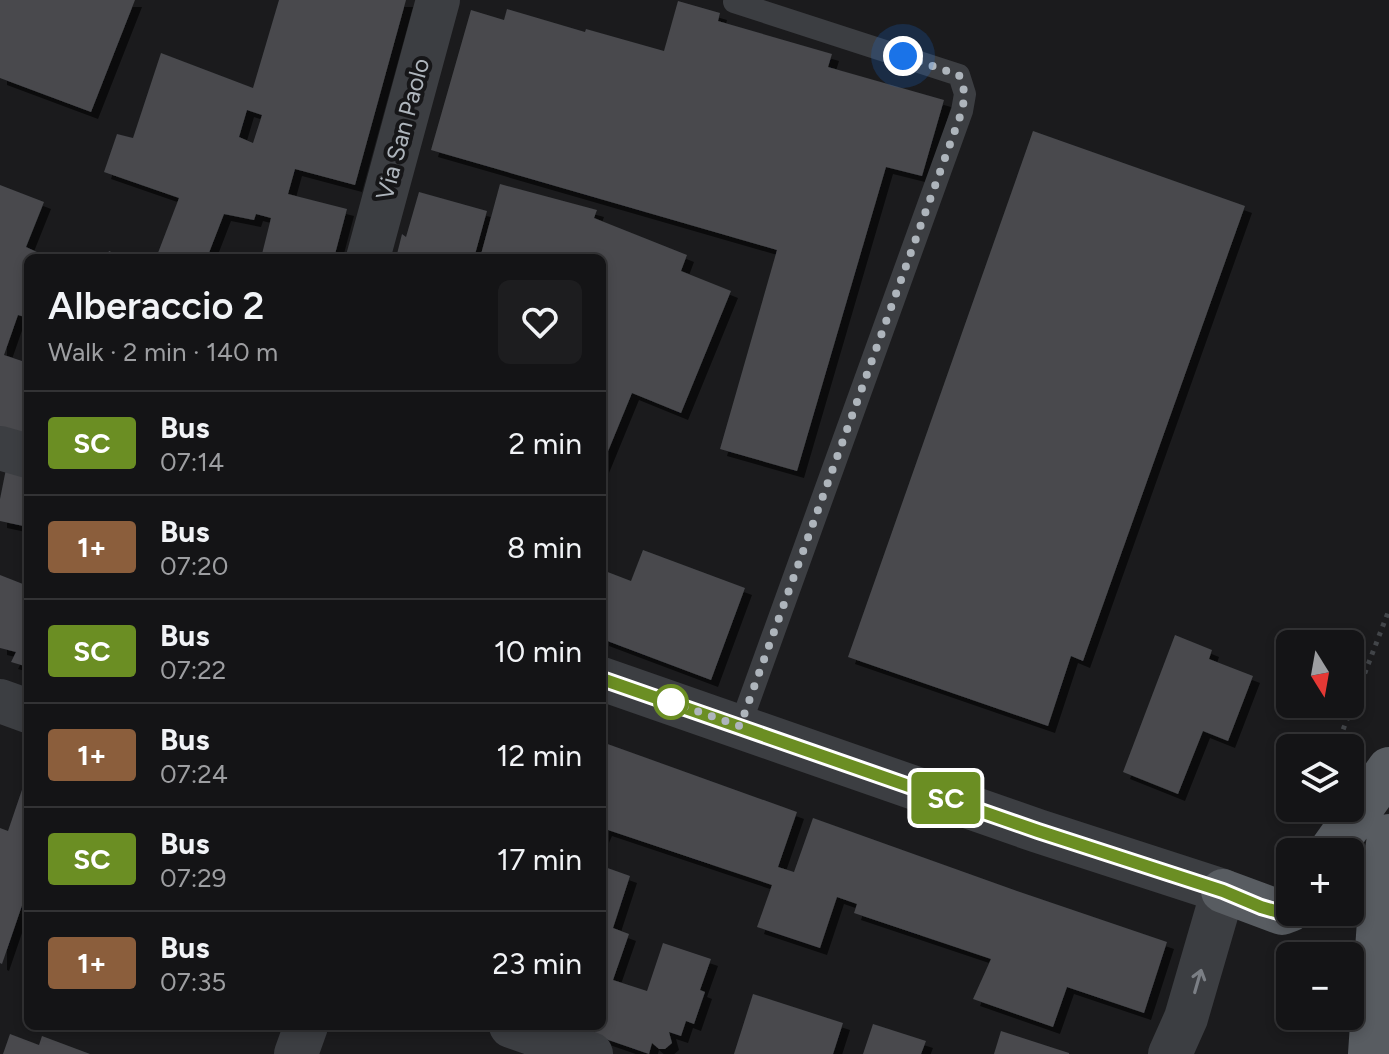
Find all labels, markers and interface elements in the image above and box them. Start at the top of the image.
your location [883,36,923,76]
street label: Via San Paolo [370,55,435,203]
button: heart [498,280,582,364]
text: Alberaccio 2 [48,283,264,329]
text: Walk · 2 min · 140 m [48,336,278,368]
text: Bus [160,409,209,446]
text: 2 min [509,425,582,462]
text: SC [73,426,111,460]
text: 07:14 [160,446,224,478]
text: Bus [160,513,209,550]
text: 8 min [507,529,582,566]
text: 1+ [77,530,107,564]
text: 07:20 [160,550,228,582]
text: Bus [160,617,209,654]
north arrow [1276,630,1364,718]
map controls [1276,630,1364,1030]
text: 10 min [494,633,582,670]
text: SC [73,634,111,668]
text: 07:22 [160,654,226,686]
unlabelled marker [654,685,688,719]
text: Bus [160,721,209,758]
button: layers [1276,734,1364,822]
text: 12 min [496,737,582,774]
text: 1+ [77,738,107,772]
text: 07:24 [160,758,228,790]
line badge: SC [910,772,982,824]
text: SC [927,781,965,815]
text: Bus [160,825,209,862]
button: + [1276,838,1364,926]
text: 17 min [497,841,582,878]
text: SC [73,842,111,876]
text: 07:29 [160,862,226,894]
text: Bus [160,929,209,966]
button: − [1276,942,1364,1030]
text: 23 min [492,945,582,982]
text: 1+ [77,946,107,980]
text: 07:35 [160,966,226,998]
one-way arrow [1191,969,1206,995]

